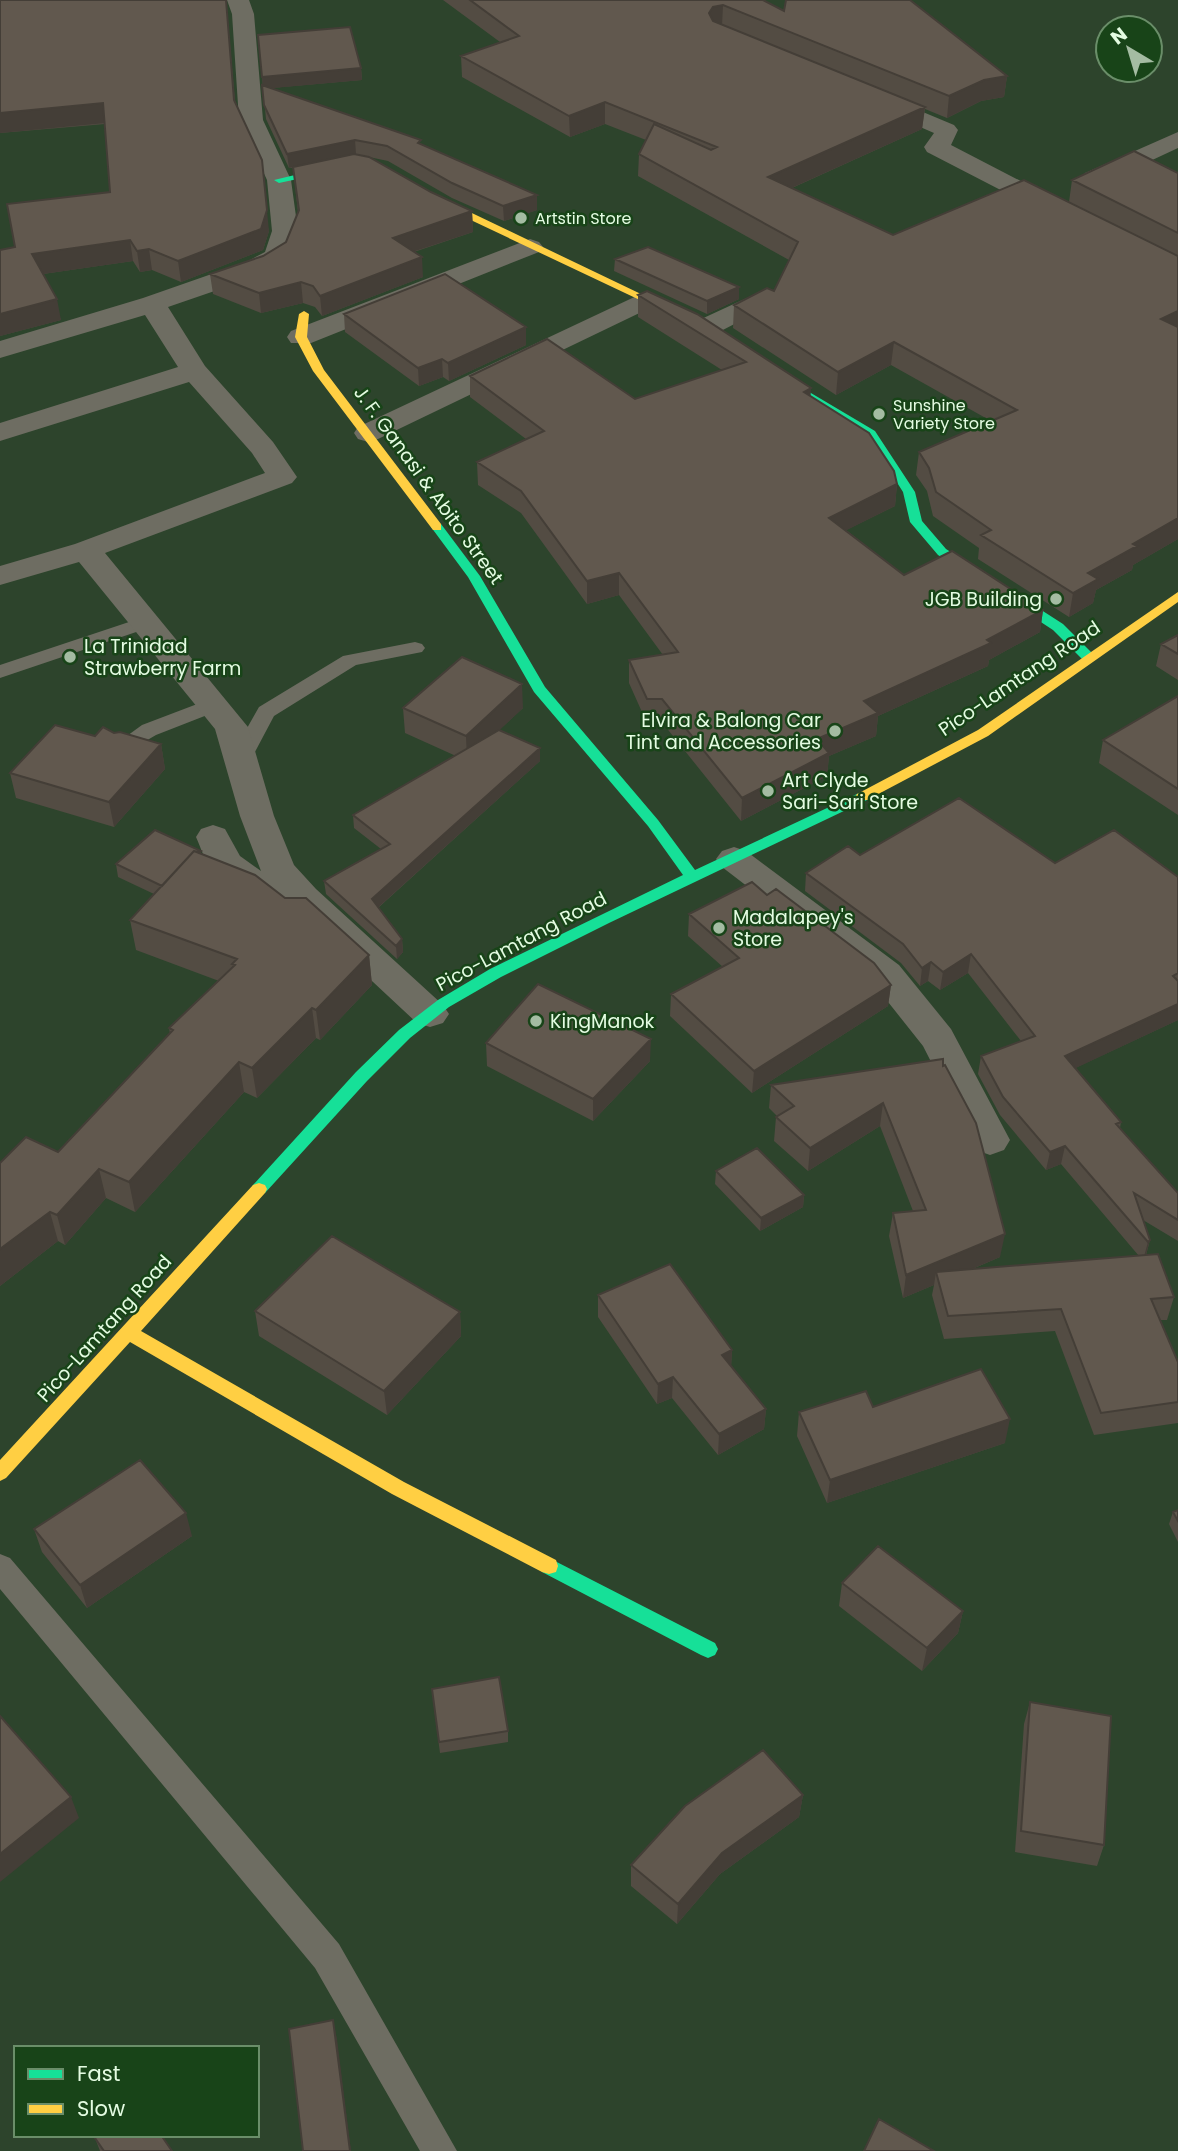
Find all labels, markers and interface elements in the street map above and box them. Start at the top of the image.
north arrow [1094,14,1164,84]
text: N [1105,21,1133,51]
place label: Artstin Store [535,207,632,230]
marker: Artstin Store [513,210,529,226]
street label: J. F. Ganasi & Abito Street [347,381,510,590]
place label: Sunshine Variety Store [893,394,995,435]
marker: Sunshine Variety Store [871,406,887,422]
place label: JGB Building [925,586,1042,613]
marker: JGB Building [1048,591,1064,607]
street label: Pico-Lamtang Road [933,614,1105,743]
place label: La Trinidad Strawberry Farm [84,633,241,682]
marker: La Trinidad Strawberry Farm [62,649,78,665]
place label: Elvira & Balong Car Tint and Accessories [626,707,821,756]
marker: Elvira & Balong Car Tint and Accessories [827,723,843,739]
place label: Art Clyde Sari-Sari Store [782,767,918,816]
marker: Art Clyde Sari-Sari Store [760,783,776,799]
street label: Pico-Lamtang Road [431,885,611,998]
place label: Madalapey's Store [733,904,854,953]
marker: Madalapey's Store [711,920,727,936]
place label: KingManok [550,1008,655,1035]
marker: KingManok [528,1013,544,1029]
street label: Pico-Lamtang Road [31,1249,178,1408]
legend [14,2046,259,2137]
text: Fast [77,2059,120,2088]
text: Slow [77,2094,125,2123]

